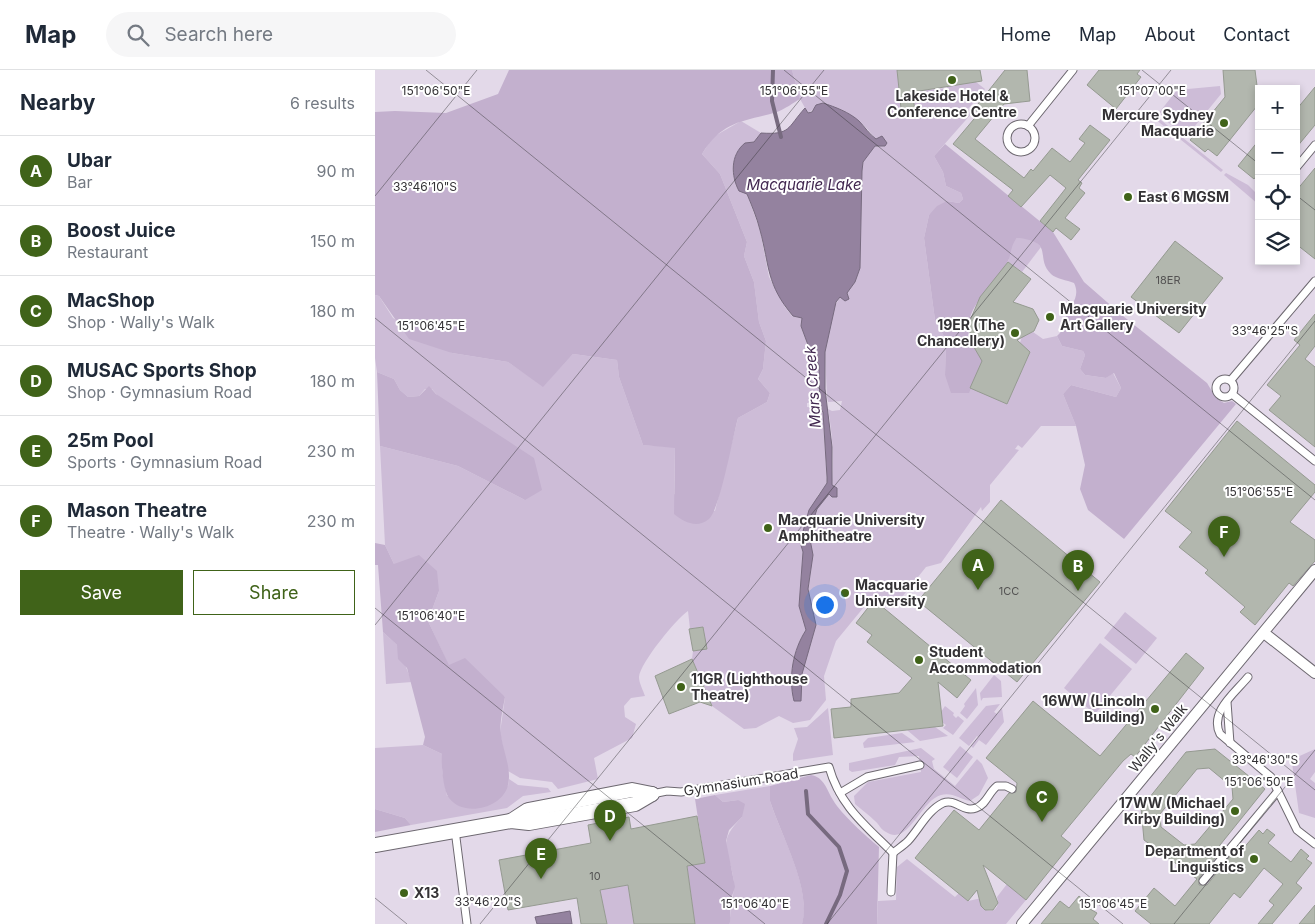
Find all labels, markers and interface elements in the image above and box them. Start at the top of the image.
search box [106,12,456,57]
text: Map [25,20,76,49]
icon: search [124,21,152,49]
text: Search here [164,23,273,46]
text: Home [1001,24,1051,45]
text: Map [1079,24,1116,45]
text: About [1144,24,1195,45]
text: Contact [1223,24,1290,45]
marker: Lakeside Hotel & Conference Centre [946,74,958,86]
text: 151°06'50"E [402,83,470,98]
text: 151°06'55"E [760,83,828,98]
text: 151°07'00"E [1118,83,1186,98]
map controls [1255,85,1300,265]
button: + [1255,85,1300,130]
place label: Lakeside Hotel & Conference Centre [887,87,1017,120]
text: Nearby [20,90,95,115]
text: 6 results [290,93,355,113]
place label: Mercure Sydney Macquarie [1102,106,1215,139]
marker: Mercure Sydney Macquarie [1218,117,1230,129]
button: − [1255,130,1300,175]
text: Ubar [67,149,112,172]
text: A [30,161,42,181]
text: 90 m [316,161,355,181]
text: Bar [67,172,92,192]
water label: Macquarie Lake [746,175,862,194]
button: locate [1255,175,1300,220]
text: 33°46'10"S [393,179,457,194]
place label: East 6 MGSM [1138,188,1229,205]
marker: East 6 MGSM [1122,191,1134,203]
text: Boost Juice [67,219,176,242]
button: layers [1255,220,1300,265]
text: B [31,231,41,251]
text: 150 m [310,231,355,251]
text: Restaurant [67,242,148,262]
house number: 18ER [1156,273,1180,287]
text: MacShop [67,289,155,312]
place label: Macquarie University Art Gallery [1060,300,1207,333]
text: C [30,301,42,321]
text: 180 m [310,301,355,321]
marker: Macquarie University Art Gallery [1044,311,1056,323]
text: Shop · Wally's Walk [67,312,215,332]
place label: 19ER (The Chancellery) [917,316,1005,349]
text: 151°06'45"E [397,318,465,333]
text: 33°46'25"S [1232,323,1298,338]
marker: 19ER (The Chancellery) [1009,327,1021,339]
water label: Mars Creek [800,345,825,429]
text: MUSAC Sports Shop [67,359,257,382]
text: D [30,371,42,391]
text: 180 m [310,371,355,391]
text: Shop · Gymnasium Road [67,382,252,402]
text: 25m Pool [67,429,154,452]
text: E [31,441,41,461]
text: 230 m [307,441,355,461]
text: Sports · Gymnasium Road [67,452,262,472]
text: 151°06'55"E [1225,484,1293,499]
text: Mason Theatre [67,499,207,522]
text: F [31,511,41,531]
text: 230 m [307,511,355,531]
place label: Macquarie University Amphitheatre [778,511,925,544]
pin: F [1208,516,1240,557]
text: Theatre · Wally's Walk [67,522,234,542]
marker: Macquarie University Amphitheatre [762,522,774,534]
pin: A [962,549,994,590]
pin: B [1062,550,1094,591]
button: Save [20,570,183,615]
button: Share [193,570,355,615]
place label: Macquarie University [855,576,928,609]
house number: 1CC [999,584,1019,598]
marker: Macquarie University [839,587,851,599]
your location [812,592,838,618]
text: 151°06'40"E [397,608,465,623]
place label: Student Accommodation [929,643,1042,676]
marker: Student Accommodation [913,654,925,666]
place label: 11GR (Lighthouse Theatre) [691,670,808,703]
marker: 11GR (Lighthouse Theatre) [675,681,687,693]
place label: 16WW (Lincoln Building) [1042,692,1145,725]
street label: Wally's Walk [1125,700,1191,775]
marker: 16WW (Lincoln Building) [1149,703,1161,715]
text: 33°46'30"S [1232,752,1299,767]
street label: Gymnasium Road [682,764,799,799]
text: 151°06'50"E [1225,774,1293,789]
pin: C [1026,781,1058,822]
place label: 17WW (Michael Kirby Building) [1119,794,1225,827]
pin: D [594,800,626,841]
marker: 17WW (Michael Kirby Building) [1229,805,1241,817]
pin: E [525,838,557,879]
place label: Department of Linguistics [1145,842,1244,875]
marker: Department of Linguistics [1248,853,1260,865]
house number: 10 [589,869,601,883]
place label: X13 [414,884,439,901]
marker: X13 [398,887,410,899]
text: 33°46'20"S [455,894,522,909]
text: 151°06'40"E [721,896,789,911]
text: 151°06'45"E [1079,896,1147,911]

